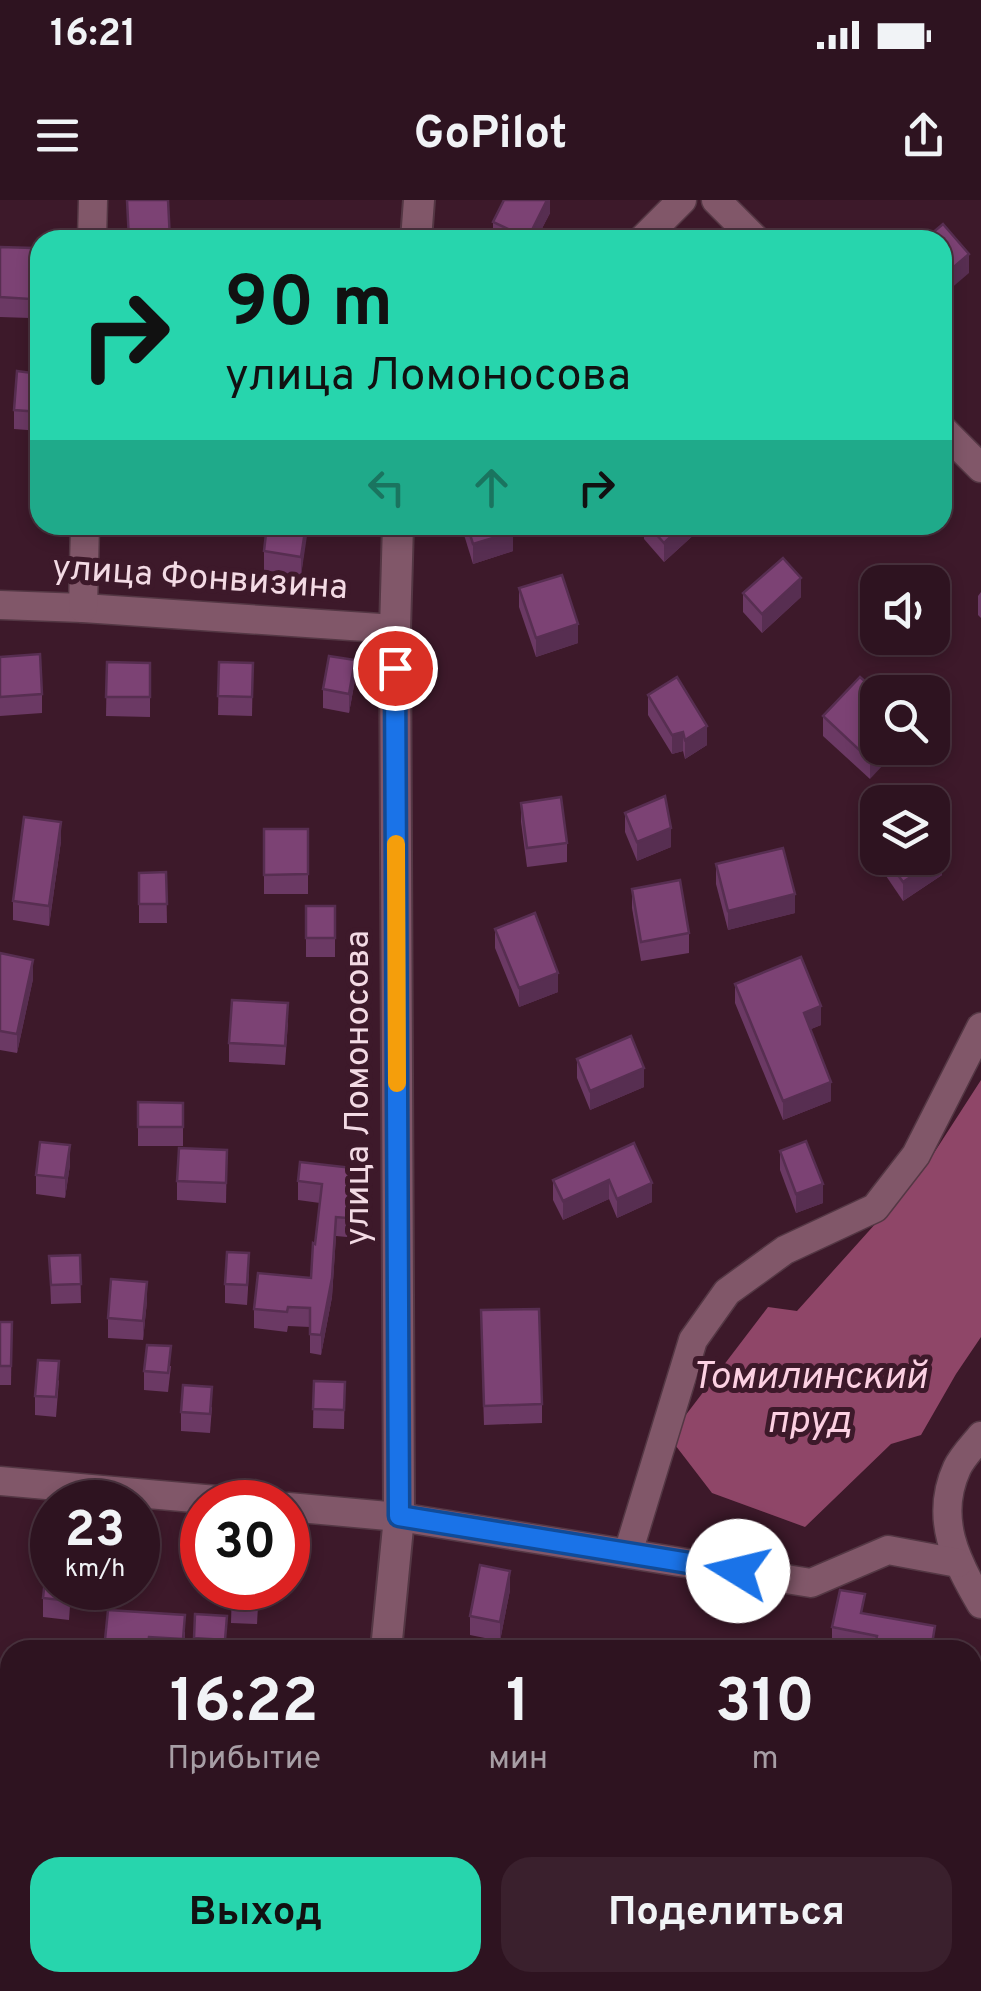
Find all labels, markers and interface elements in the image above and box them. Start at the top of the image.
text: 16:21 [50,11,136,60]
text: GoPilot [414,107,567,164]
icon: menu [30,108,85,163]
icon: share [896,108,951,163]
text: 90 m [225,262,393,351]
icon: right [60,270,190,400]
text: улица Ломоносова [225,349,631,406]
icon: left [359,460,414,515]
icon: ahead [464,460,519,515]
icon: right [569,460,624,515]
street label: улица Фонвизина [51,547,349,611]
map controls [860,565,950,875]
button: sound [860,565,950,655]
pin [353,626,438,711]
icon: arrive [368,641,423,696]
button: search [860,675,950,765]
button: layers [860,785,950,875]
street label: улица Ломоносова [337,930,381,1246]
water label: Томилинский пруд [691,1354,928,1447]
speed limit sign: 30 [180,1480,310,1610]
text: 23 [65,1501,125,1564]
position arrow [686,1519,790,1623]
text: km/h [65,1554,125,1586]
text: 16:22 [170,1667,319,1743]
text: 1 [506,1667,530,1743]
text: 310 [715,1667,815,1743]
text: Прибытие [167,1740,321,1780]
text: мин [488,1740,548,1780]
text: m [751,1740,779,1780]
button: Выход [30,1857,481,1972]
button: Поделиться [501,1857,952,1972]

